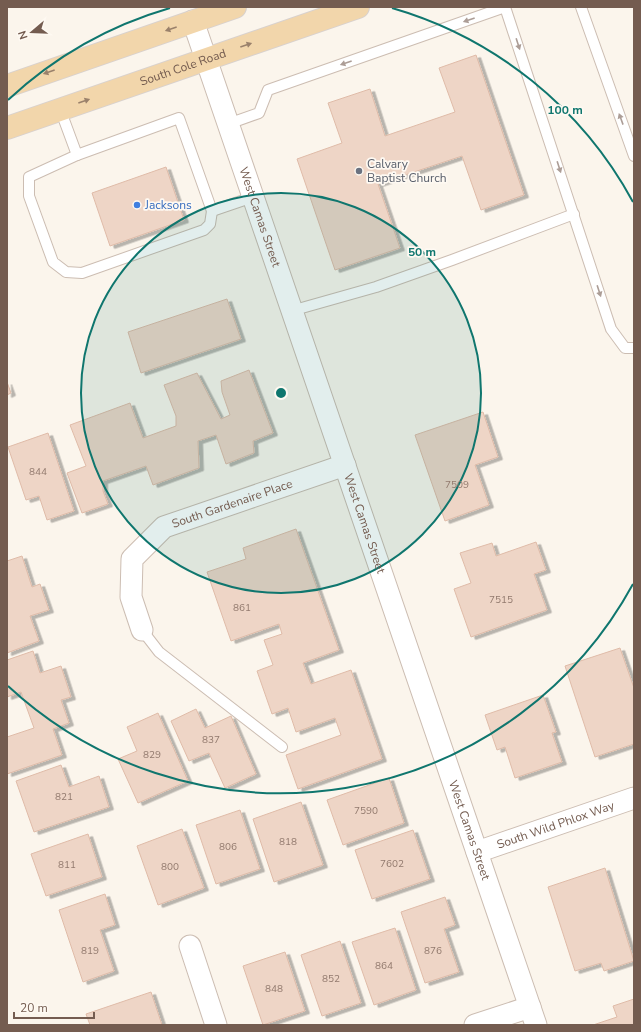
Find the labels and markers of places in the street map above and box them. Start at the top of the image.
place label: Calvary Baptist Church [367,156,447,186]
marker: Calvary Baptist Church [354,166,364,176]
place label: Jacksons [144,197,192,213]
marker: Jacksons [132,200,142,210]
centre of rings [274,386,288,400]

